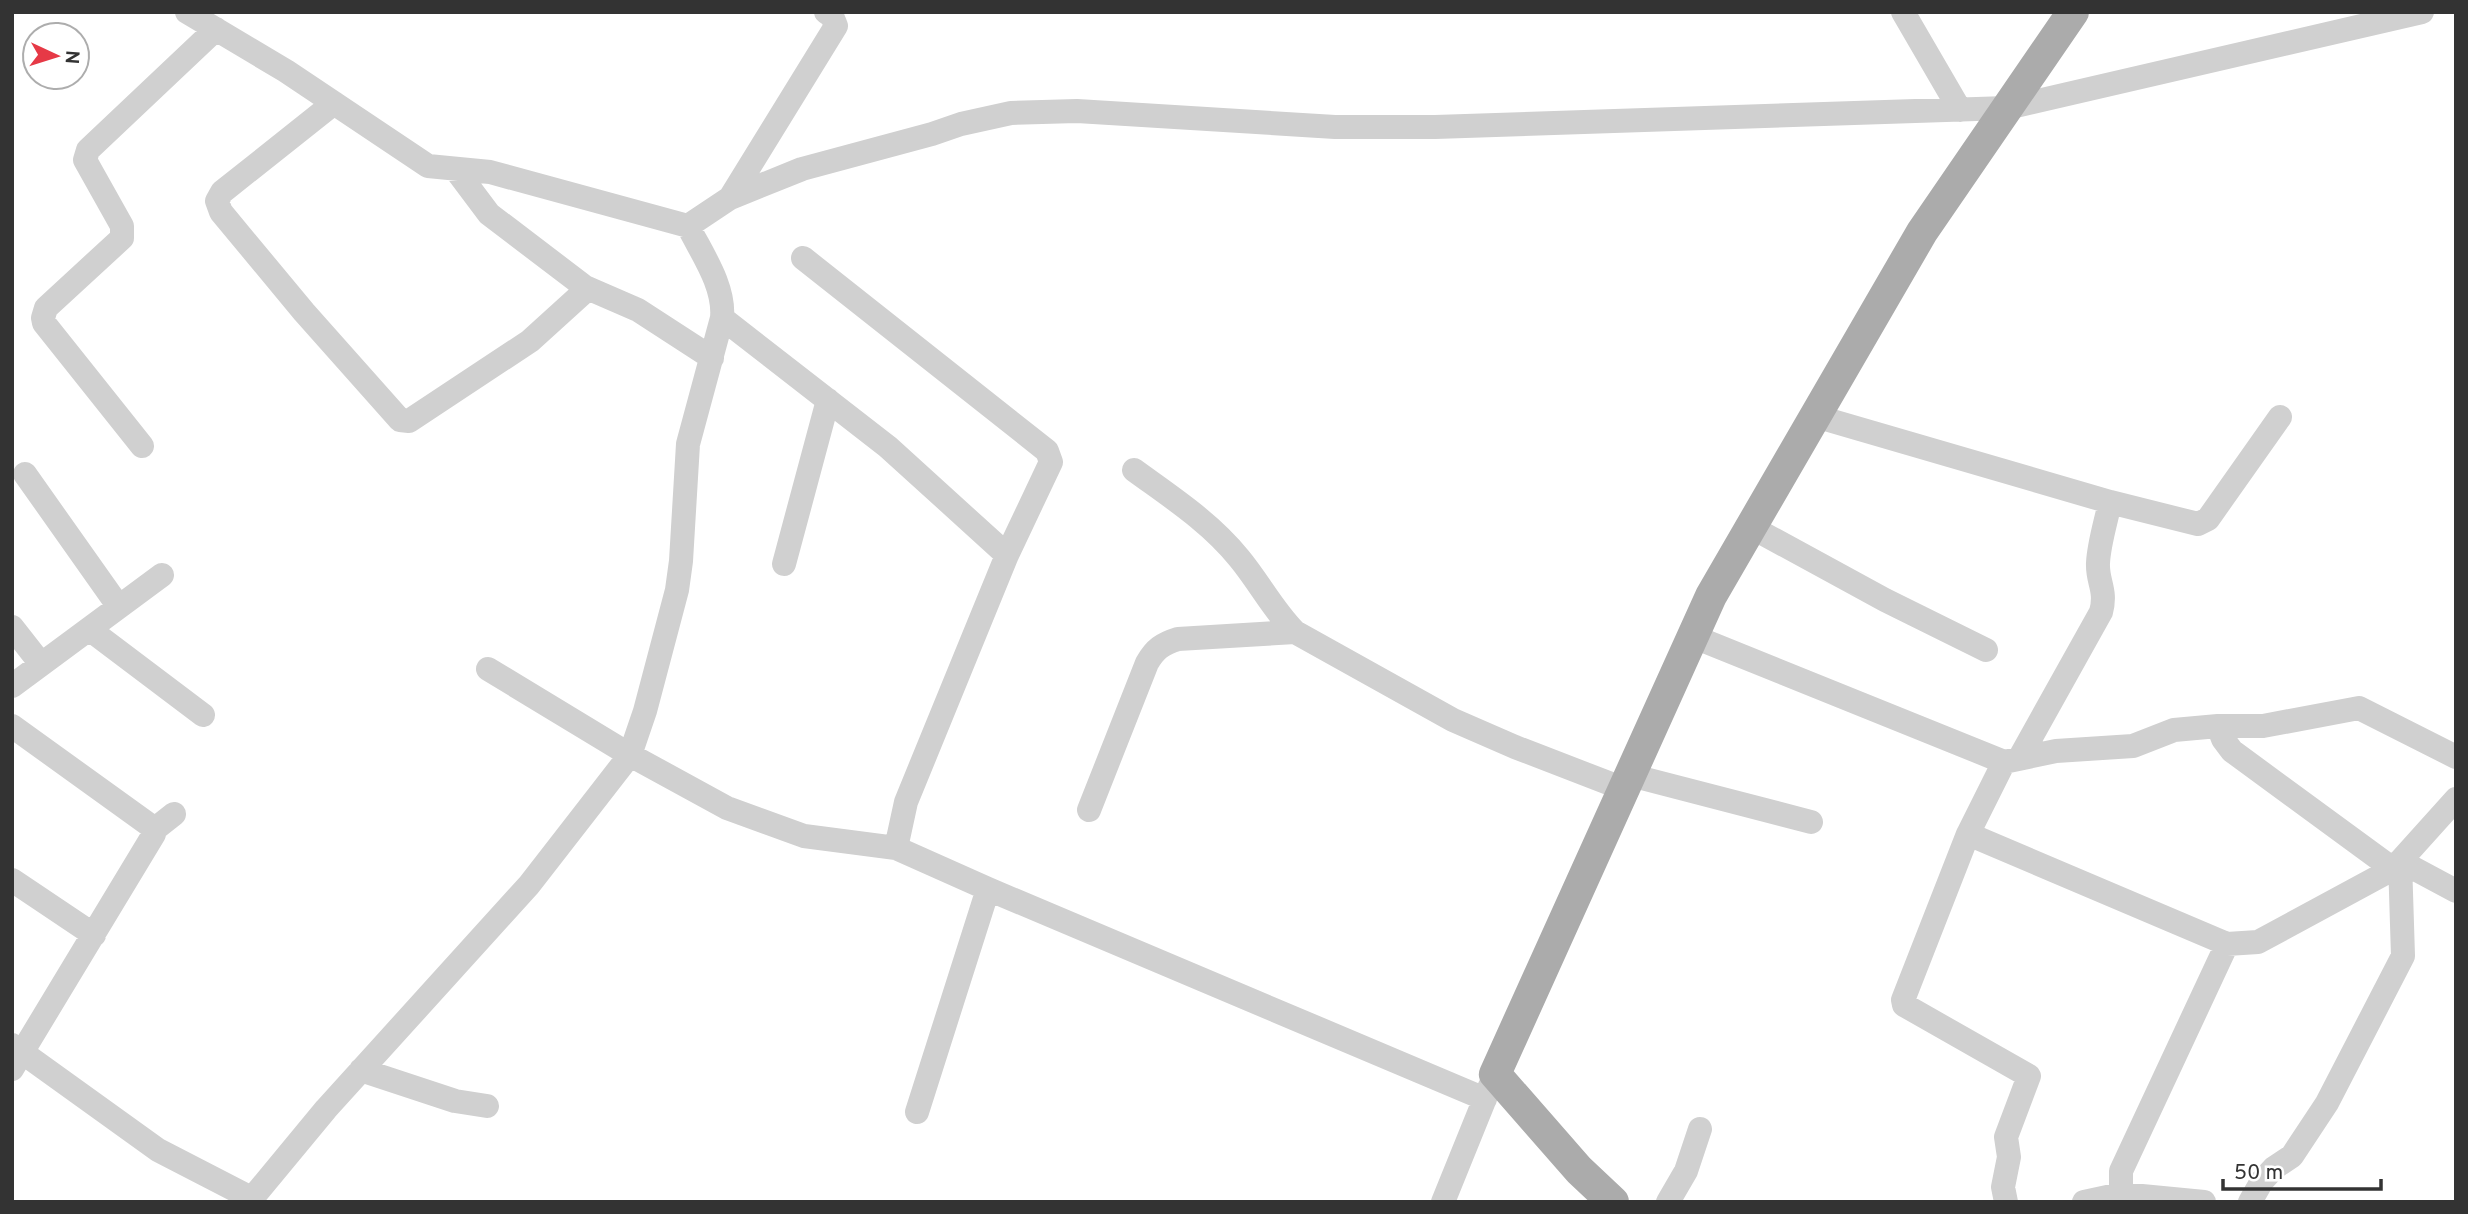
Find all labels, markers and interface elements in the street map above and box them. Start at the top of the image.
north arrow [21,21,91,91]
text: N [59,49,83,65]
scale bar [2223,1148,2380,1192]
text: 50 m [2234,1160,2283,1187]

